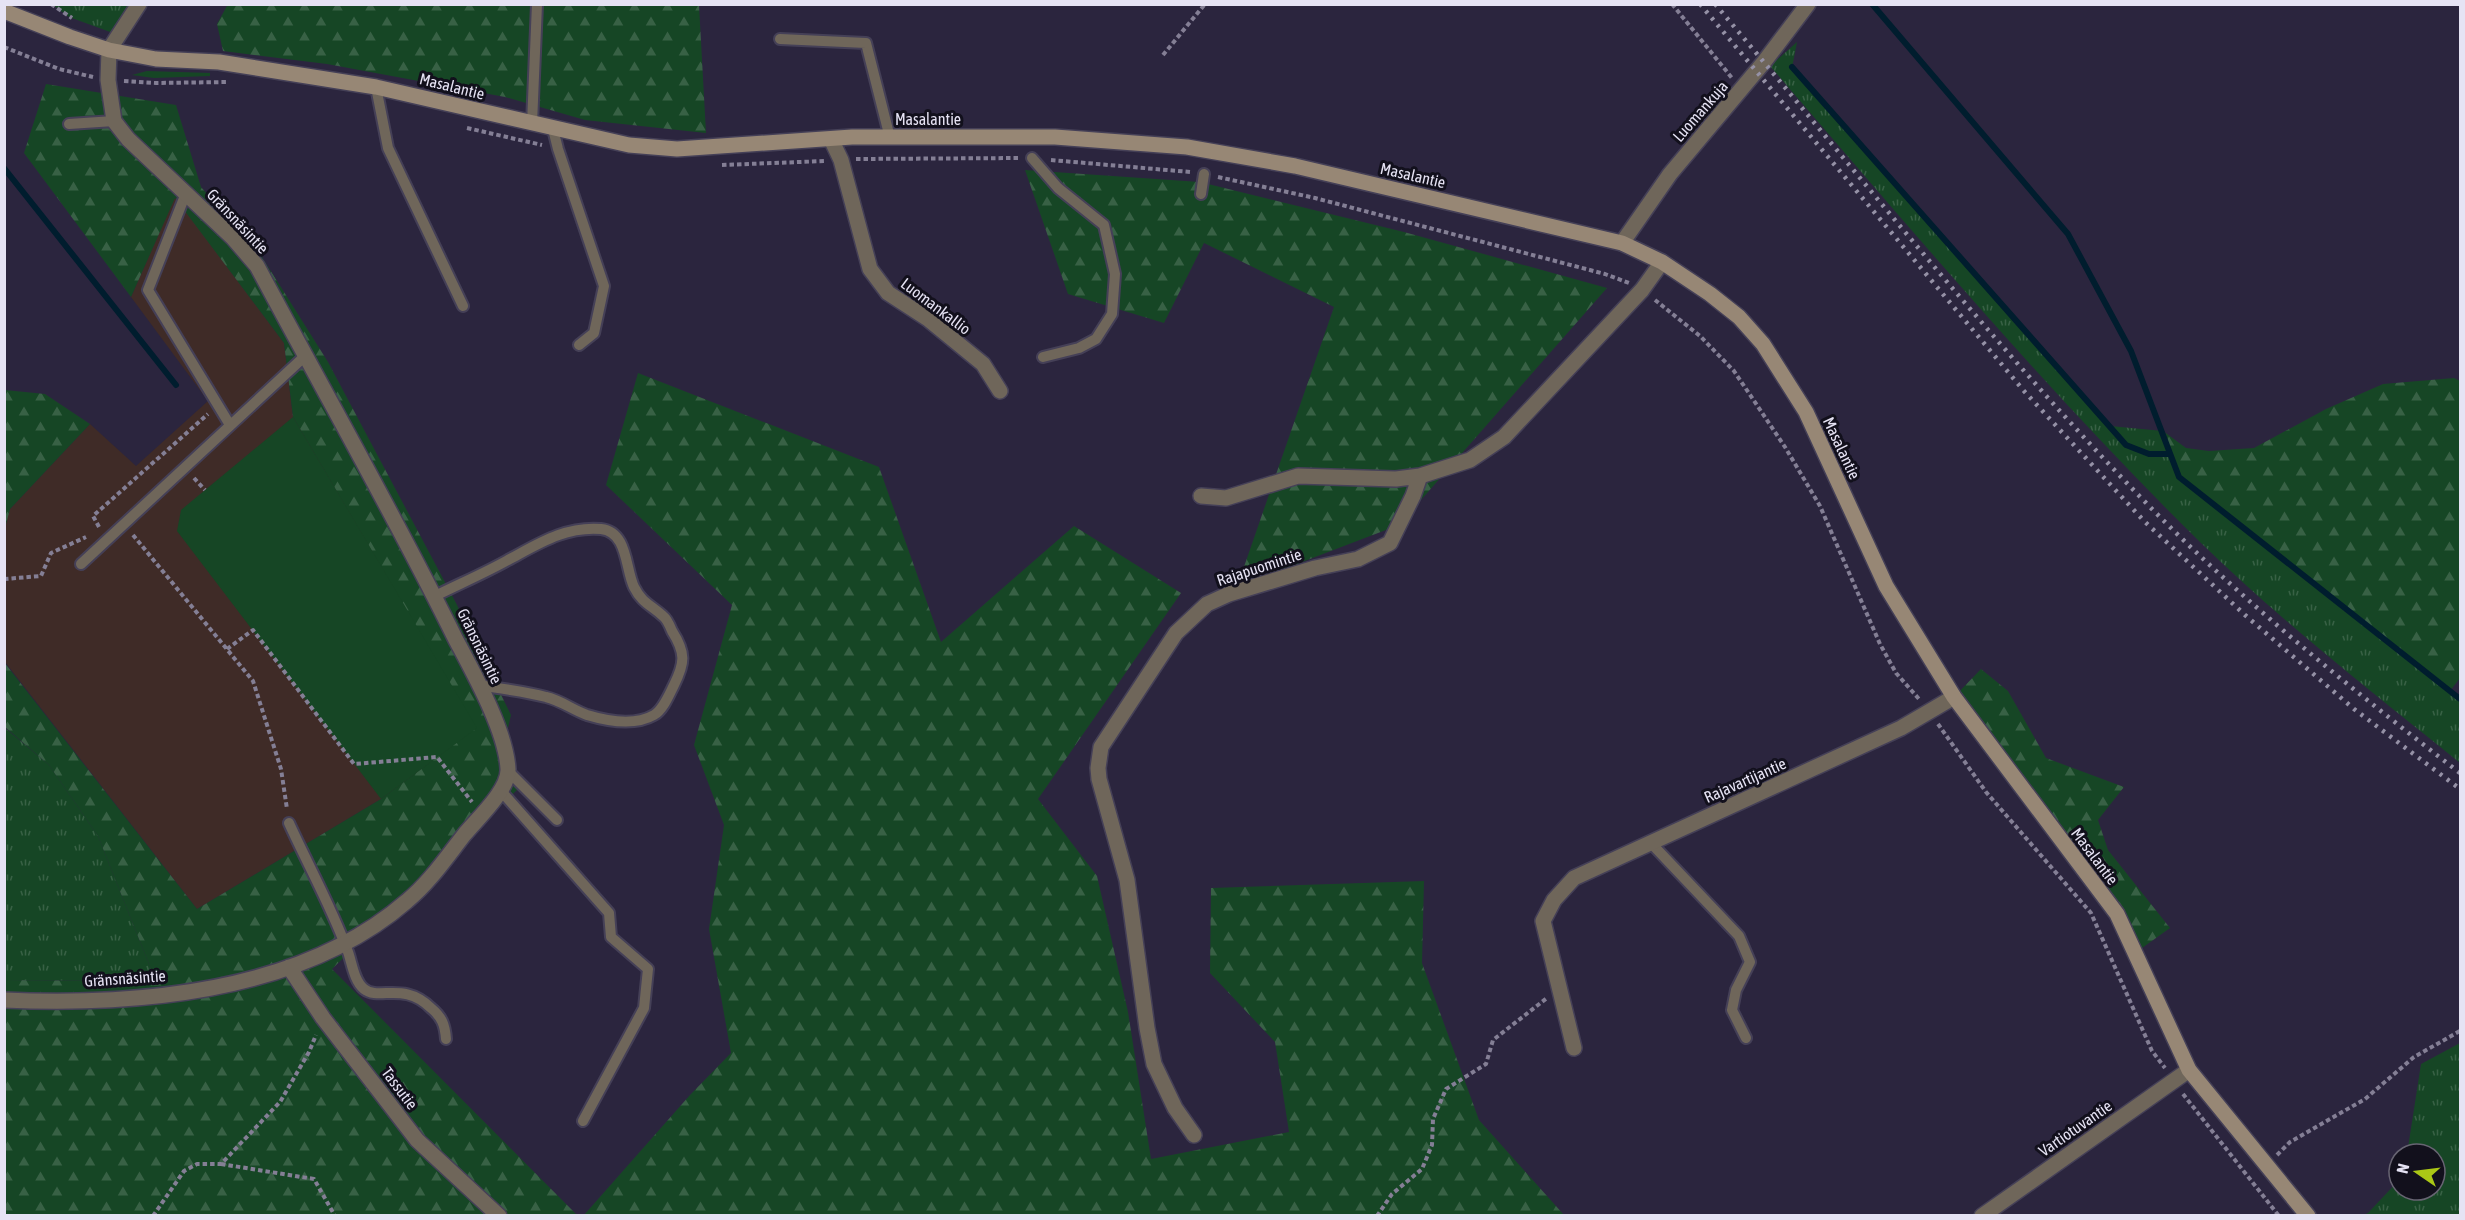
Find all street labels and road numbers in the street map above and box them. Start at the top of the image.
street label: Masalantie [418,69,486,103]
street label: Luomankuja [1669,77,1732,146]
street label: Masalantie [895,110,961,128]
street label: Masalantie [1379,159,1447,191]
street label: Gränsnäsintie [204,185,272,257]
street label: Luomankallio [898,274,974,338]
street label: Masalantie [1820,414,1864,482]
street label: Rajapuomintie [1214,545,1304,590]
street label: Gränsnäsintie [454,605,506,687]
street label: Rajavartijantie [1701,754,1789,807]
street label: Masalantie [2068,824,2122,888]
street label: Gränsnäsintie [84,966,166,990]
street label: Tassutie [378,1063,422,1113]
street label: Vartiotuvantie [2035,1096,2115,1160]

